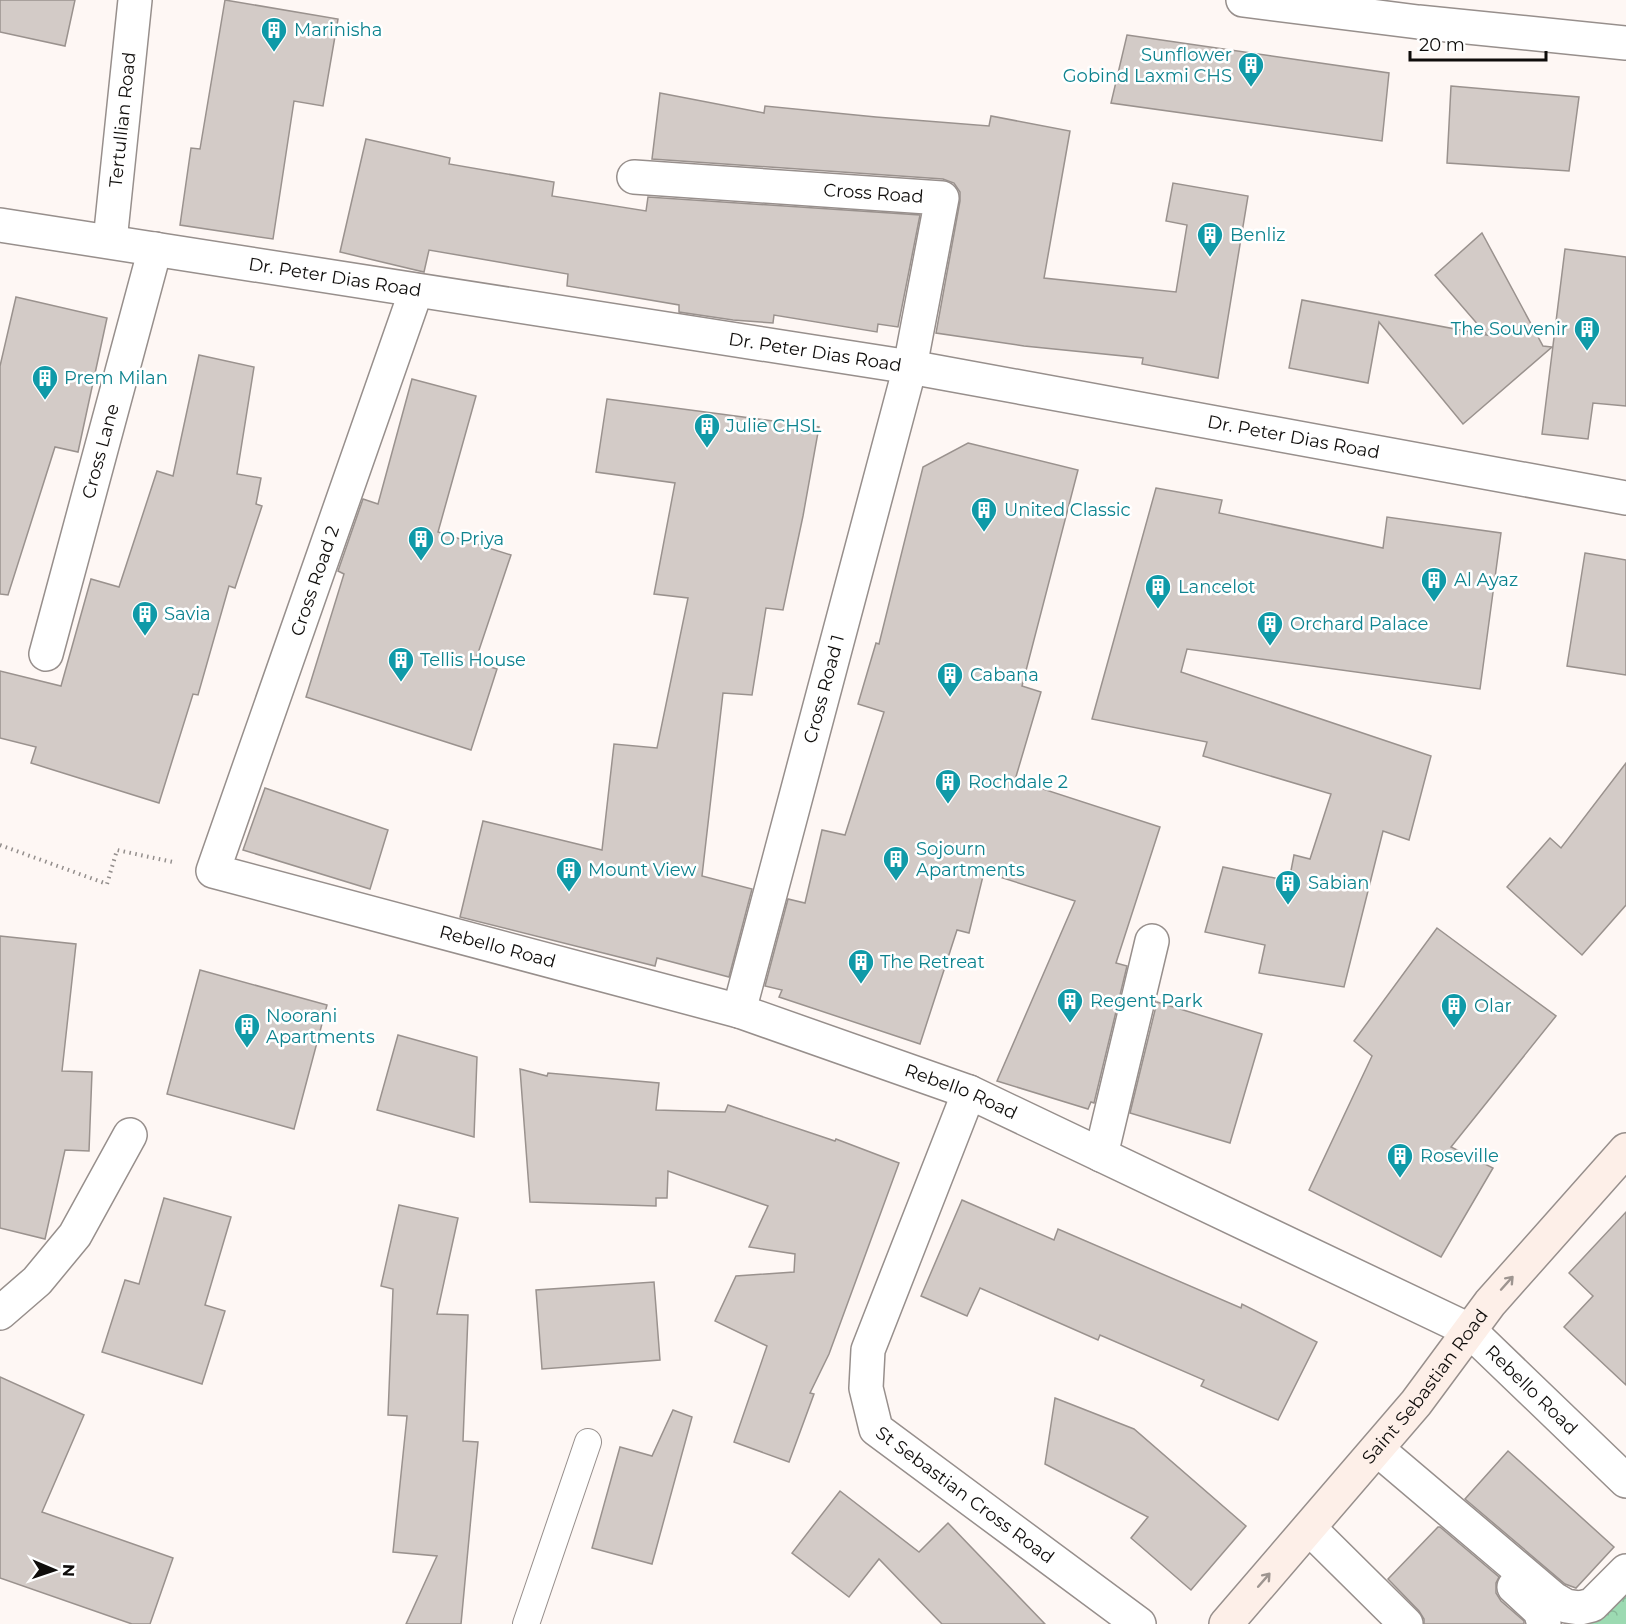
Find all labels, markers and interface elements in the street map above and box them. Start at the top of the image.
building icon: Marinisha [259,15,289,53]
place label: Marinisha [294,19,382,41]
scale bar [1410,24,1546,62]
text: 20 m [1419,34,1465,56]
place label: Sunflower Gobind Laxmi CHS [1063,44,1232,87]
building icon: Sunflower Gobind Laxmi CHS [1236,50,1266,88]
street label: Tertullian Road [105,51,141,189]
street label: Cross Road [823,179,924,208]
building icon: Benliz [1195,220,1225,258]
place label: Benliz [1230,224,1286,246]
street label: Dr. Peter Dias Road [247,253,423,302]
building icon: The Souvenir [1572,314,1602,352]
place label: The Souvenir [1451,318,1568,340]
street label: Dr. Peter Dias Road [727,328,903,377]
building icon: Prem Milan [30,363,60,401]
place label: Prem Milan [64,367,168,389]
street label: Cross Lane [77,401,124,501]
building icon: Julie CHSL [692,411,722,449]
street label: Dr. Peter Dias Road [1206,411,1382,464]
place label: Julie CHSL [725,415,822,437]
building icon: United Classic [969,495,999,533]
place label: United Classic [1004,499,1131,521]
street label: Cross Road 2 [286,523,344,639]
building icon: O Priya [406,524,436,562]
place label: O Priya [440,528,504,550]
building icon: Al Ayaz [1419,565,1449,603]
place label: Al Ayaz [1454,569,1518,591]
building icon: Lancelot [1143,572,1173,610]
place label: Lancelot [1178,576,1256,598]
building icon: Savia [130,599,160,637]
place label: Savia [164,603,211,625]
building icon: Orchard Palace [1255,609,1285,647]
place label: Orchard Palace [1290,613,1428,635]
street label: Cross Road 1 [799,632,849,746]
building icon: Tellis House [386,645,416,683]
place label: Tellis House [420,649,526,671]
building icon: Cabana [935,660,965,698]
place label: Cabana [970,664,1039,686]
building icon: Rochdale 2 [933,767,963,805]
place label: Rochdale 2 [968,771,1068,793]
place label: Sojourn Apartments [916,838,1025,881]
building icon: Sojourn Apartments [881,844,911,882]
building icon: Mount View [554,855,584,893]
place label: Mount View [588,859,697,881]
building icon: Sabian [1273,868,1303,906]
place label: Sabian [1308,872,1370,894]
street label: Rebello Road [437,921,558,973]
building icon: The Retreat [846,947,876,985]
place label: The Retreat [880,951,985,973]
building icon: Regent Park [1055,986,1085,1024]
place label: Regent Park [1090,990,1203,1012]
building icon: Olar [1439,991,1469,1029]
place label: Olar [1474,995,1512,1017]
place label: Noorani Apartments [266,1005,375,1048]
building icon: Noorani Apartments [232,1011,262,1049]
street label: Rebello Road [902,1059,1021,1124]
building icon: Roseville [1385,1141,1415,1179]
place label: Roseville [1420,1145,1499,1167]
one-way arrow [1500,1276,1514,1291]
street label: Saint Sebastian Road [1357,1305,1493,1469]
street label: Rebello Road [1481,1341,1582,1439]
street label: St Sebastian Cross Road [871,1422,1059,1568]
north arrow [24,1540,84,1600]
text: N [59,1564,78,1577]
one-way arrow [1257,1573,1271,1588]

